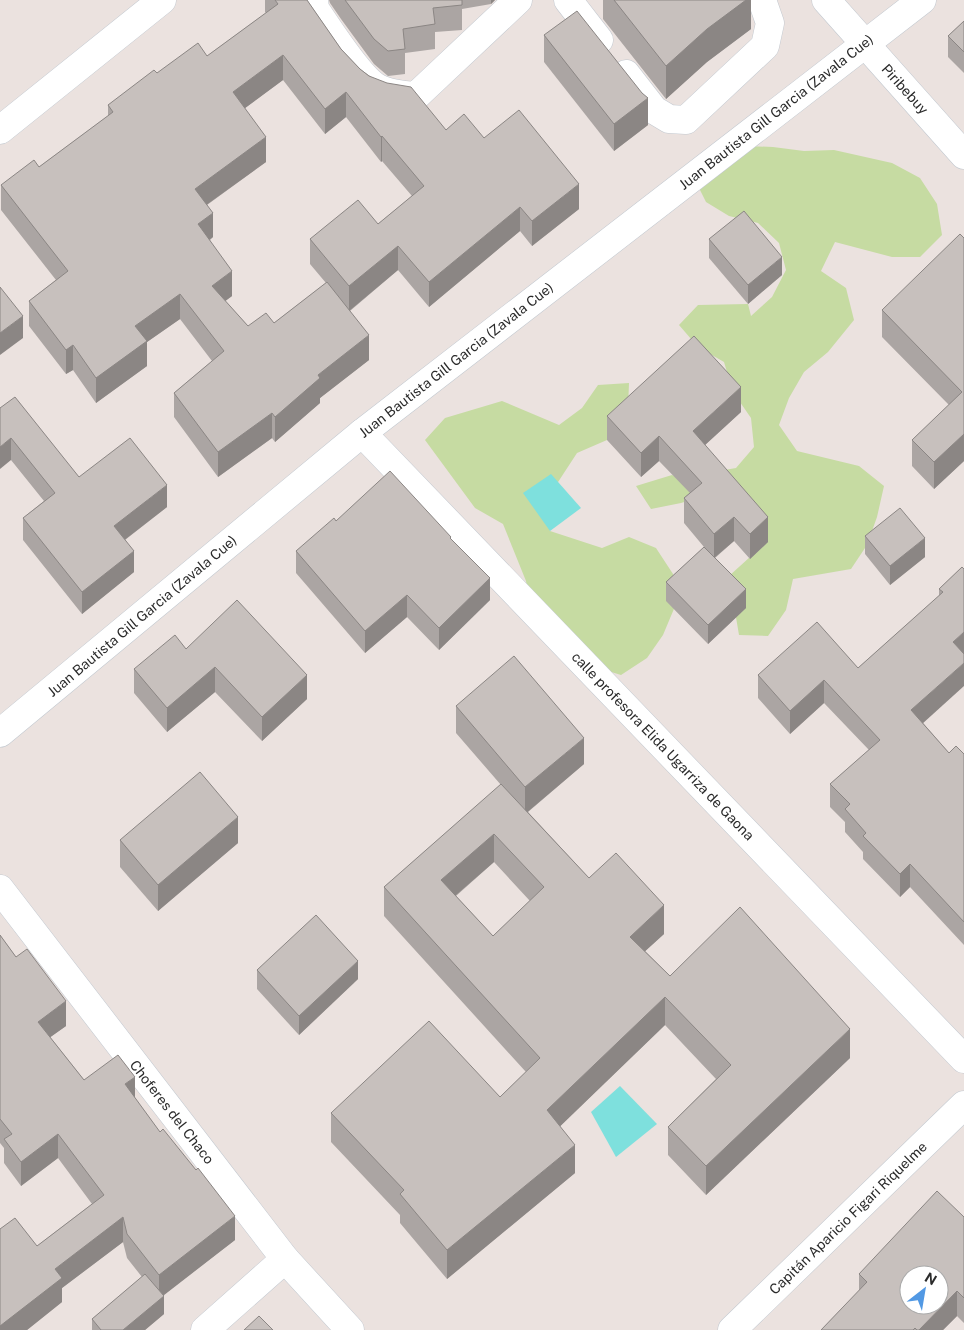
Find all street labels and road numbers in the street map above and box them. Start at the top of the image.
street label: Juan Bautista Gill Garcia (Zavala Cue) [676,31,876,193]
street label: Piribebuy [878,61,932,118]
street label: Juan Bautista Gill Garcia (Zavala Cue) [356,279,556,441]
street label: Juan Bautista Gill Garcia (Zavala Cue) [44,532,240,700]
street label: calle profesora Elida Ugarriza de Gaona [569,649,757,843]
street label: Choferes del Chaco [127,1057,217,1167]
street label: Capitán Aparicio Figari Riquelme [766,1138,930,1298]

